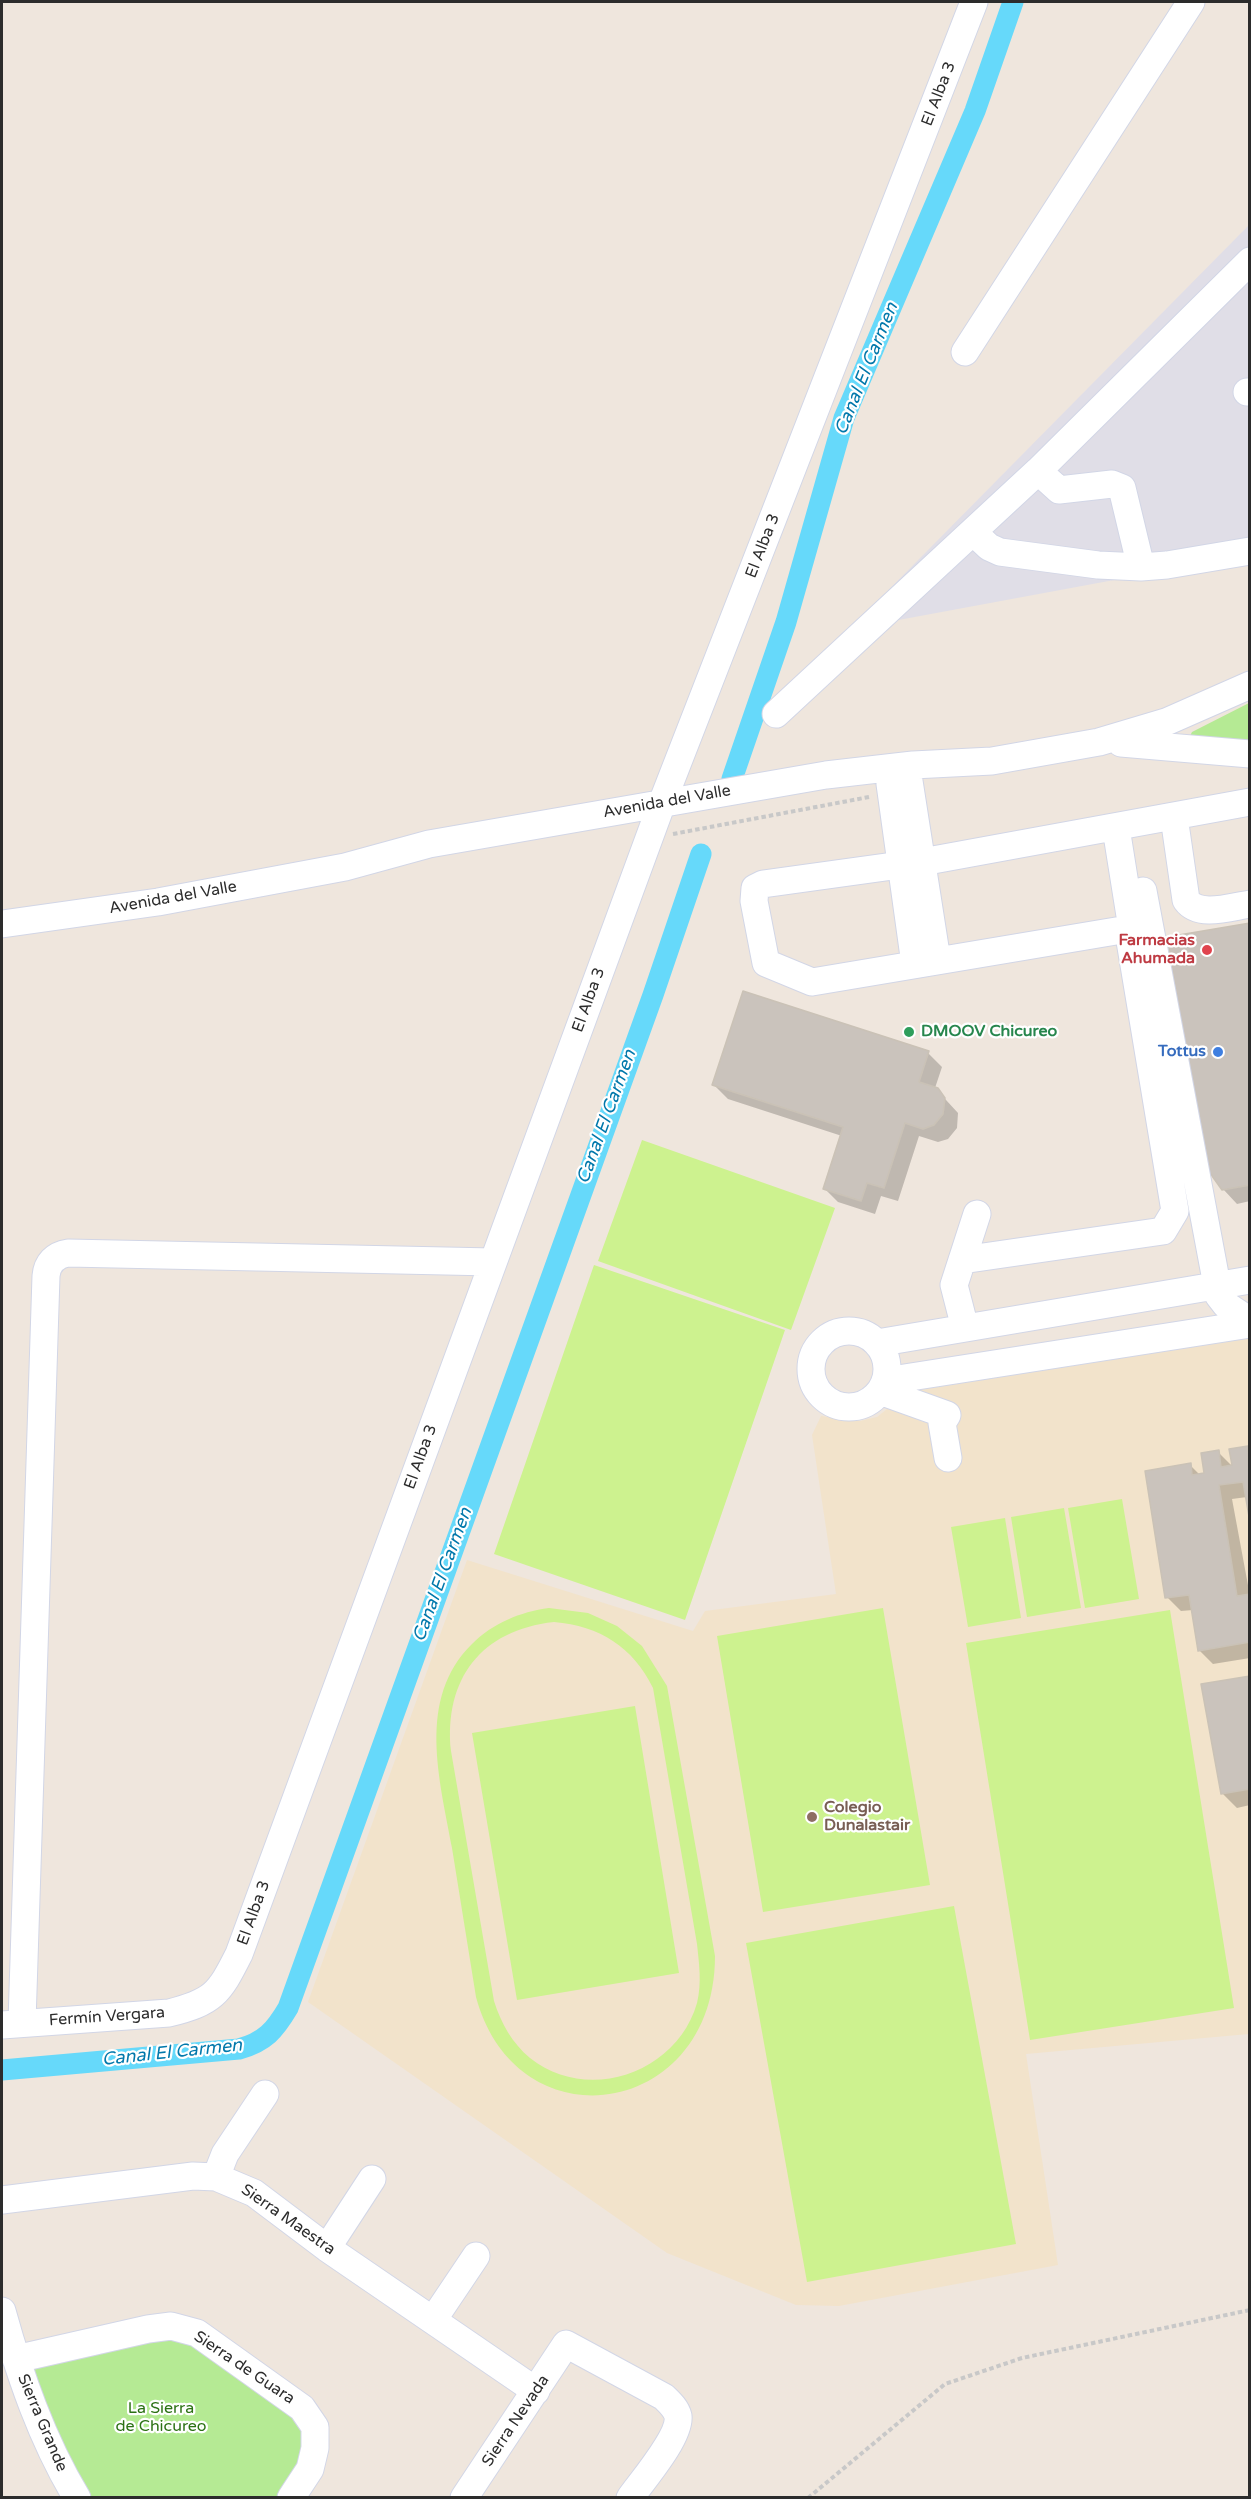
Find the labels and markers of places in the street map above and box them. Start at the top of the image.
place label: Farmacias Ahumada [1119,931,1195,969]
marker: Farmacias Ahumada [1200,943,1214,957]
place label: DMOOV Chicureo [921,1022,1057,1042]
marker: DMOOV Chicureo [902,1025,916,1039]
place label: Tottus [1158,1042,1206,1062]
marker: Tottus [1211,1045,1225,1059]
place label: Colegio Dunalastair [824,1798,910,1836]
marker: Colegio Dunalastair [805,1810,819,1824]

